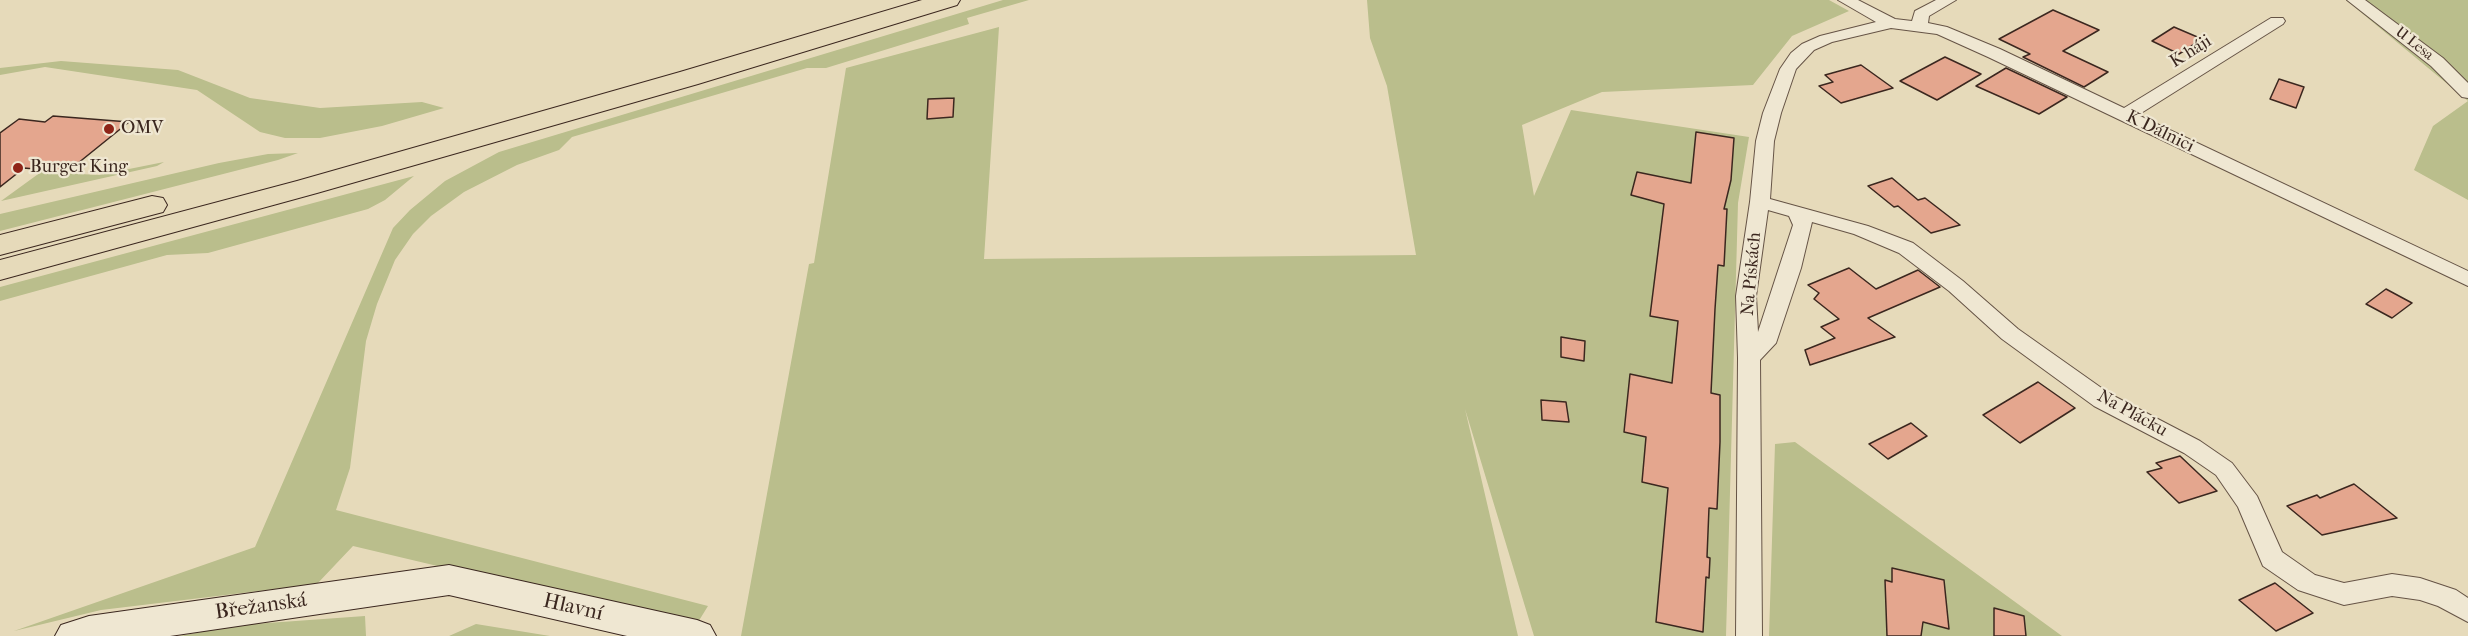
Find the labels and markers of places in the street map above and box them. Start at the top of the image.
place label: OMV [121,118,163,140]
marker: OMV [102,122,116,136]
place label: Burger King [30,157,128,179]
marker: Burger King [11,161,25,175]

